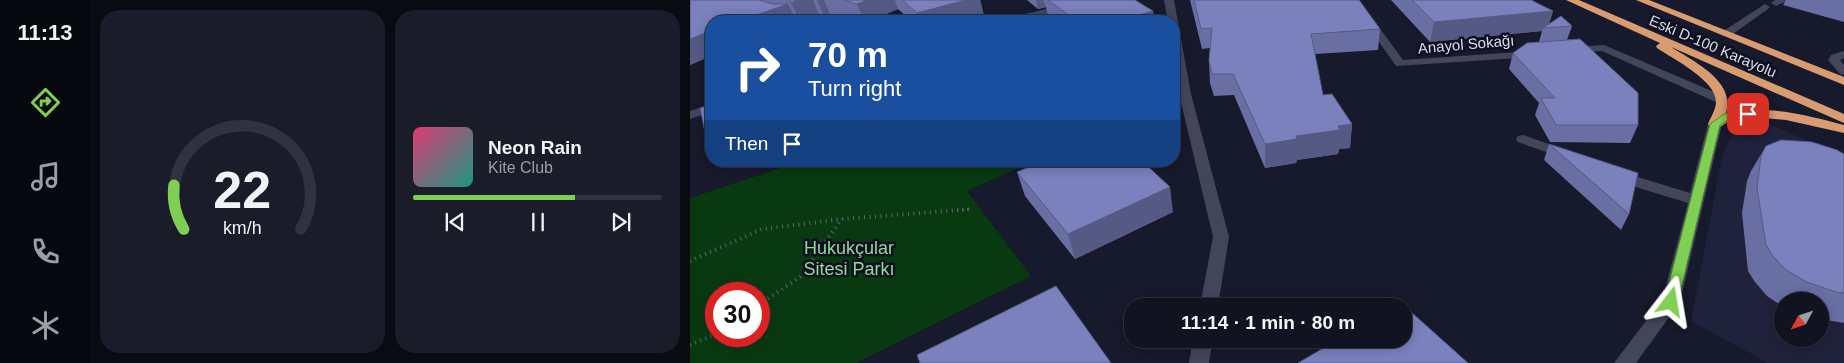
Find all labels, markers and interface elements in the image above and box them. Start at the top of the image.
street label: Eski D-100 Karayolu [1647,11,1779,81]
text: 11:13 [17,20,73,45]
street label: Anayol Sokağı [1417,31,1515,57]
icon: right [725,35,790,100]
text: 70 m [808,35,888,74]
text: Turn right [808,76,901,101]
icon: directions [28,85,63,120]
pin [1727,93,1769,135]
icon: arrive [1734,100,1762,128]
icon: arrive [778,130,806,158]
text: Then [725,133,768,154]
text: Neon Rain [488,137,582,158]
icon: music [28,159,63,194]
text: Kite Club [488,159,553,176]
text: 22 [214,161,271,219]
icon: previous [441,208,469,236]
icon: pause [524,208,552,236]
icon: next [607,208,635,236]
text: km/h [223,218,262,238]
icon: phone [28,234,63,269]
park label: Hukukçular Sitesi Parkı [803,238,895,279]
position arrow [1644,275,1696,327]
speed limit sign: 30 [705,282,770,347]
north arrow [1774,292,1829,348]
map controls [1774,292,1829,347]
icon: climate [28,308,63,343]
text: 11:14 · 1 min · 80 m [1181,312,1355,333]

